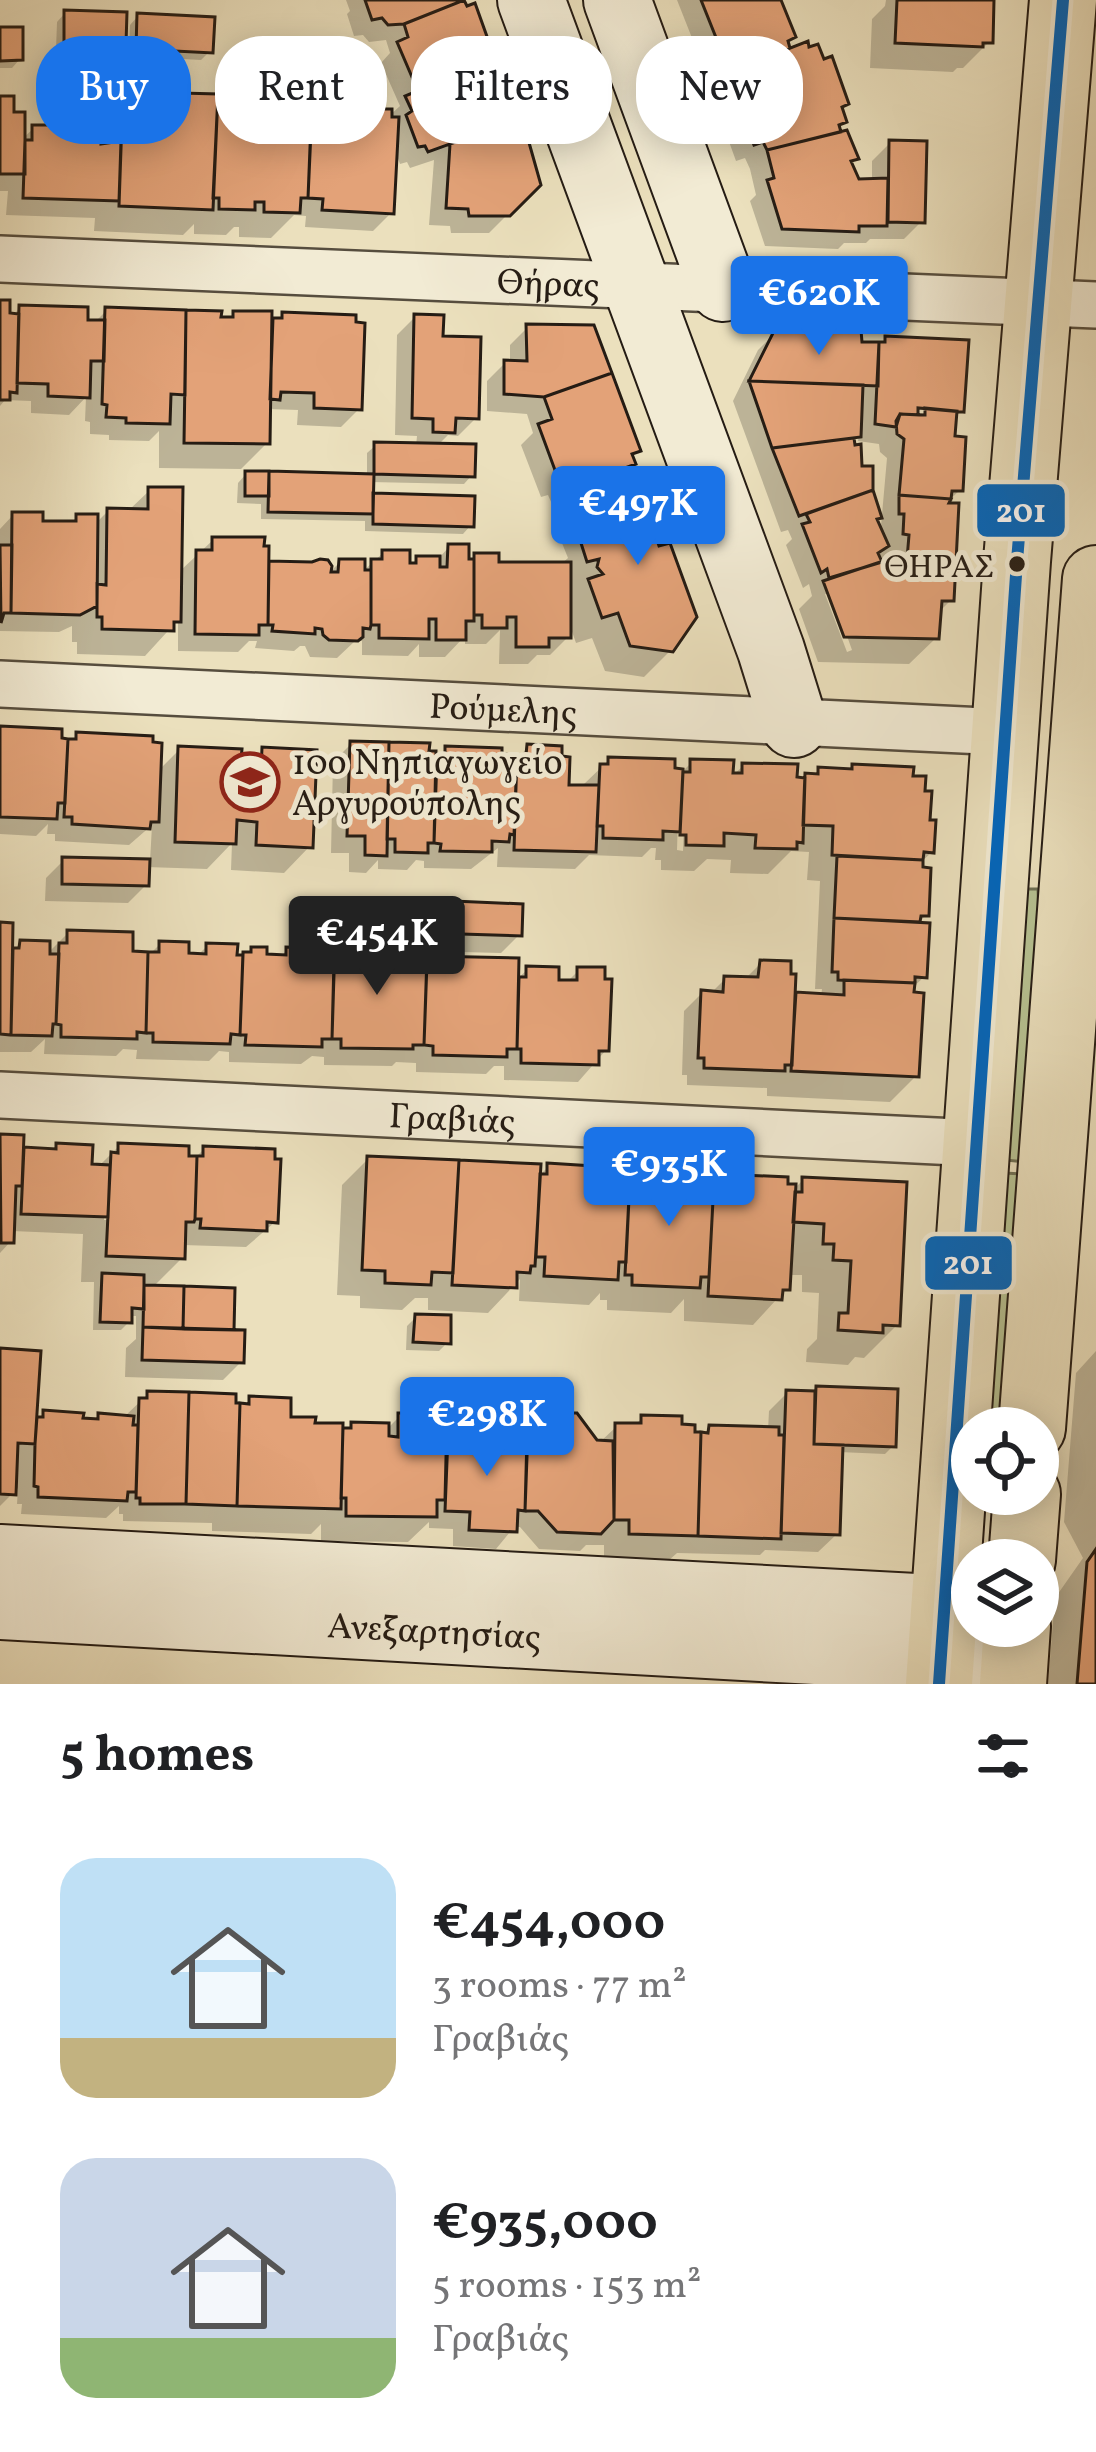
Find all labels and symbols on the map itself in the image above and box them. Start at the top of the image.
pin: €620K [735,256,903,358]
street label: Θήρας [496,259,601,313]
pin: €497K [554,466,722,568]
line badge: 201 [975,482,1067,539]
text: 201 [996,491,1046,537]
place label: ΘΗΡΑΣ [884,546,994,592]
marker: ΘΗΡΑΣ [1006,553,1028,575]
street label: Ρούμελης [428,684,578,741]
place label: 10ο Νηπιαγωγείο Αργυρούπολης [292,740,563,831]
school or university icon: 10ο Νηπιαγωγείο Αργυρούπολης [219,751,281,813]
pin: €454K [293,896,461,998]
street label: Γραβιάς [388,1093,517,1149]
pin: €935K [585,1127,753,1229]
line badge: 201 [923,1234,1014,1292]
text: 201 [943,1243,993,1289]
pin: €298K [403,1377,571,1479]
street label: Ανεξαρτησίας [326,1603,542,1665]

